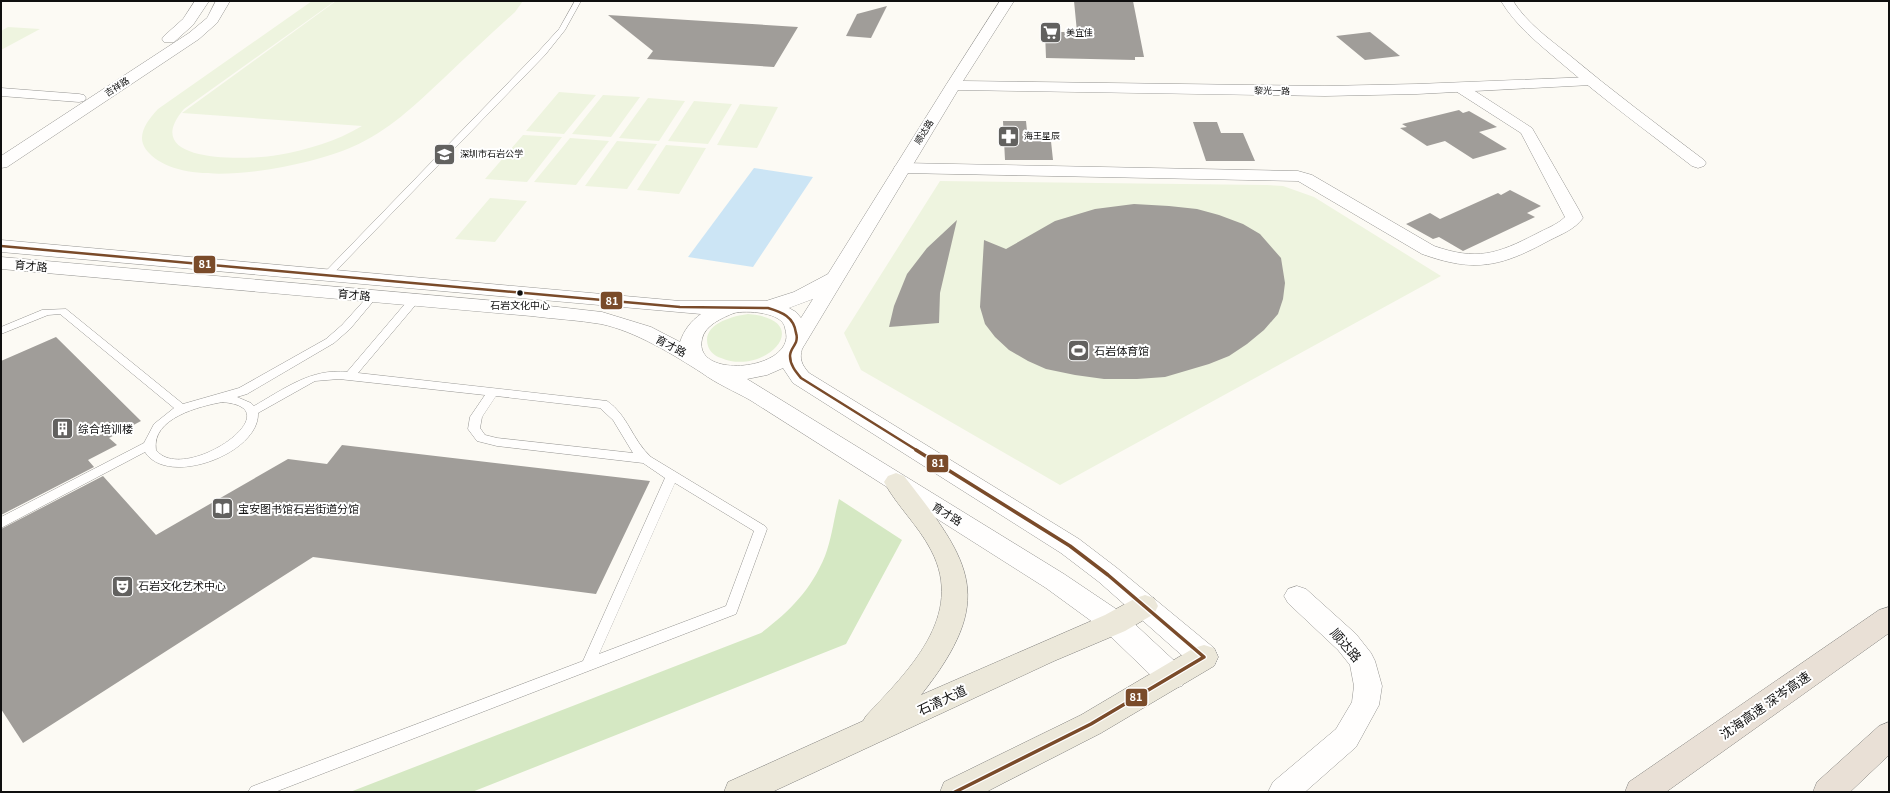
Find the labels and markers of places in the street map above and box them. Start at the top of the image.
supermarket icon: 美宜佳 [1037,20,1063,46]
place label: 美宜佳 [1066,26,1093,39]
pharmacy icon: 海王星辰 [995,123,1021,149]
place label: 海王星辰 [1024,129,1060,142]
school or university icon: 深圳市石岩公学 [432,141,458,167]
place label: 深圳市石岩公学 [460,147,523,160]
marker: 石岩文化中心 [515,288,525,298]
place label: 石岩文化中心 [490,297,550,312]
sports icon: 石岩体育馆 [1065,338,1091,364]
place label: 石岩体育馆 [1094,342,1149,358]
building icon: 综合培训楼 [50,416,76,442]
place label: 综合培训楼 [78,420,133,436]
library icon: 宝安图书馆石岩街道分馆 [210,496,236,522]
place label: 宝安图书馆石岩街道分馆 [238,500,359,516]
theatre icon: 石岩文化艺术中心 [109,573,135,599]
place label: 石岩文化艺术中心 [138,577,226,593]

